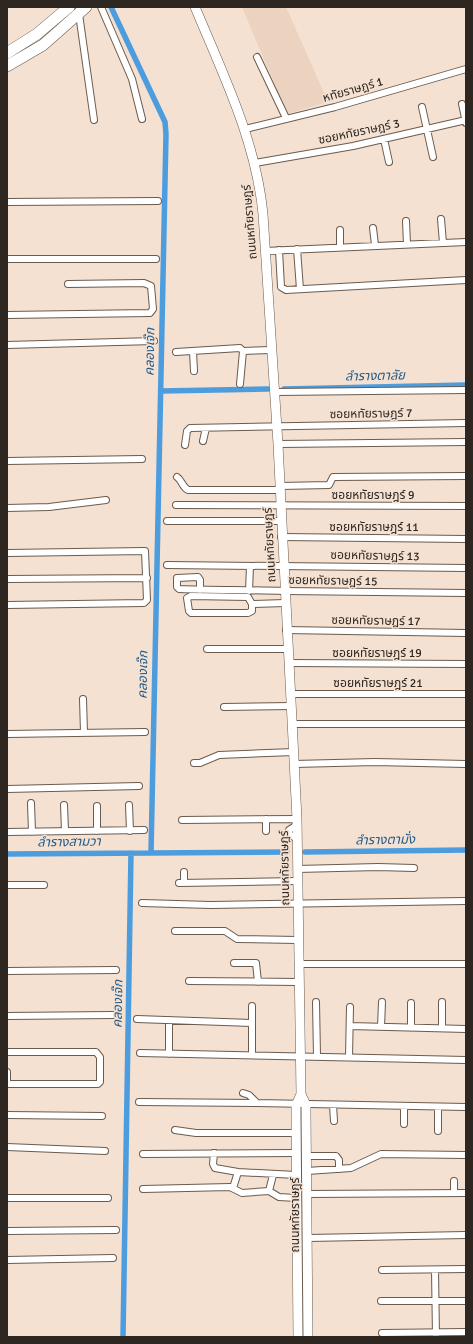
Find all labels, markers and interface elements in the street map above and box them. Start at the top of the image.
street label: หทัยราษฎร์ 1 [321,74,385,106]
street label: ซอยหทัยราษฎร์ 3 [317,116,401,148]
street label: ถนนหทัยราษฎร์ [239,183,261,260]
water label: คลองเจ๊ก [142,327,158,376]
water label: ลำรางตาลัย [345,367,406,385]
street label: ซอยหทัยราษฎร์ 7 [329,406,413,422]
street label: ซอยหทัยราษฎร์ 9 [332,488,414,503]
street label: ถนนหทัยราษฎร์ [261,507,279,583]
street label: ซอยหทัยราษฎร์ 11 [329,520,419,535]
street label: ซอยหทัยราษฎร์ 13 [330,548,420,564]
street label: ซอยหทัยราษฎร์ 15 [288,573,378,589]
street label: ซอยหทัยราษฎร์ 17 [331,613,421,629]
street label: ซอยหทัยราษฎร์ 19 [332,646,422,661]
water label: คลองเจ๊ก [135,650,151,699]
street label: ซอยหทัยราษฎร์ 21 [333,676,423,691]
street label: ถนนหทัยราษฎร์ [277,830,293,906]
water label: ลำรางตามั่ง [355,830,416,849]
water label: ลำรางสามวา [37,833,102,851]
water label: คลองเจ๊ก [110,979,126,1028]
street label: ถนนหทัยราษฎร์ [288,1177,303,1252]

